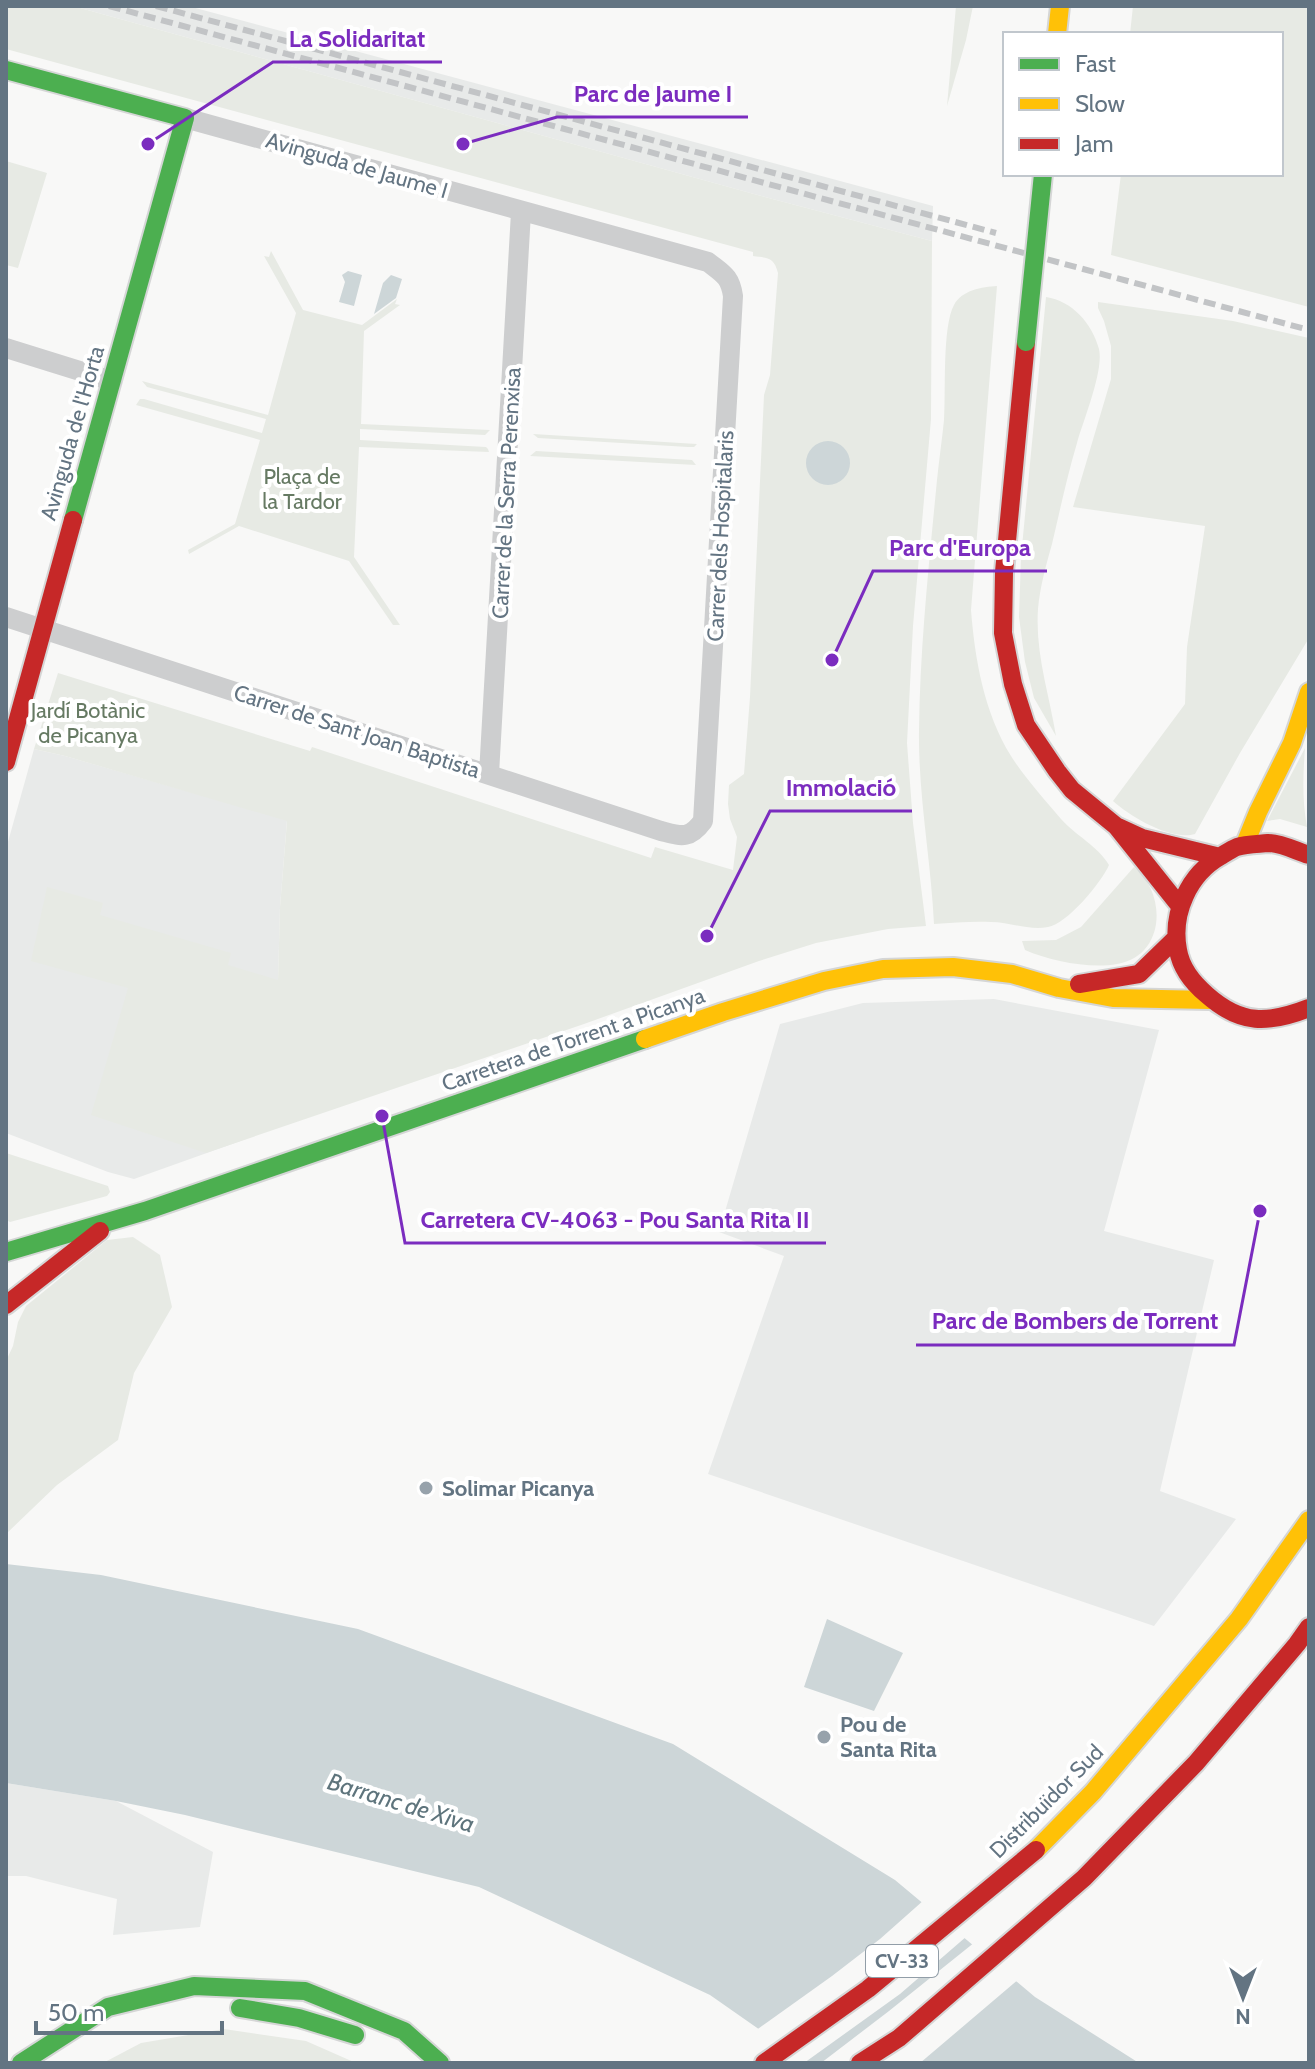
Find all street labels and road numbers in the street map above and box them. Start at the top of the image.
street label: Avinguda de Jaume I [263,127,451,204]
street label: Avinguda de l'Horta [35,342,110,523]
street label: Carrer de la Serra Perenxisa [486,366,527,620]
street label: Carrer dels Hospitalaris [701,430,740,642]
street label: Carrer de Sant Joan Baptista [230,679,484,784]
street label: Carretera de Torrent a Picanya [438,982,709,1097]
street label: Distribuïdor Sud [984,1739,1109,1864]
road number: CV-33 [866,1945,938,1977]

